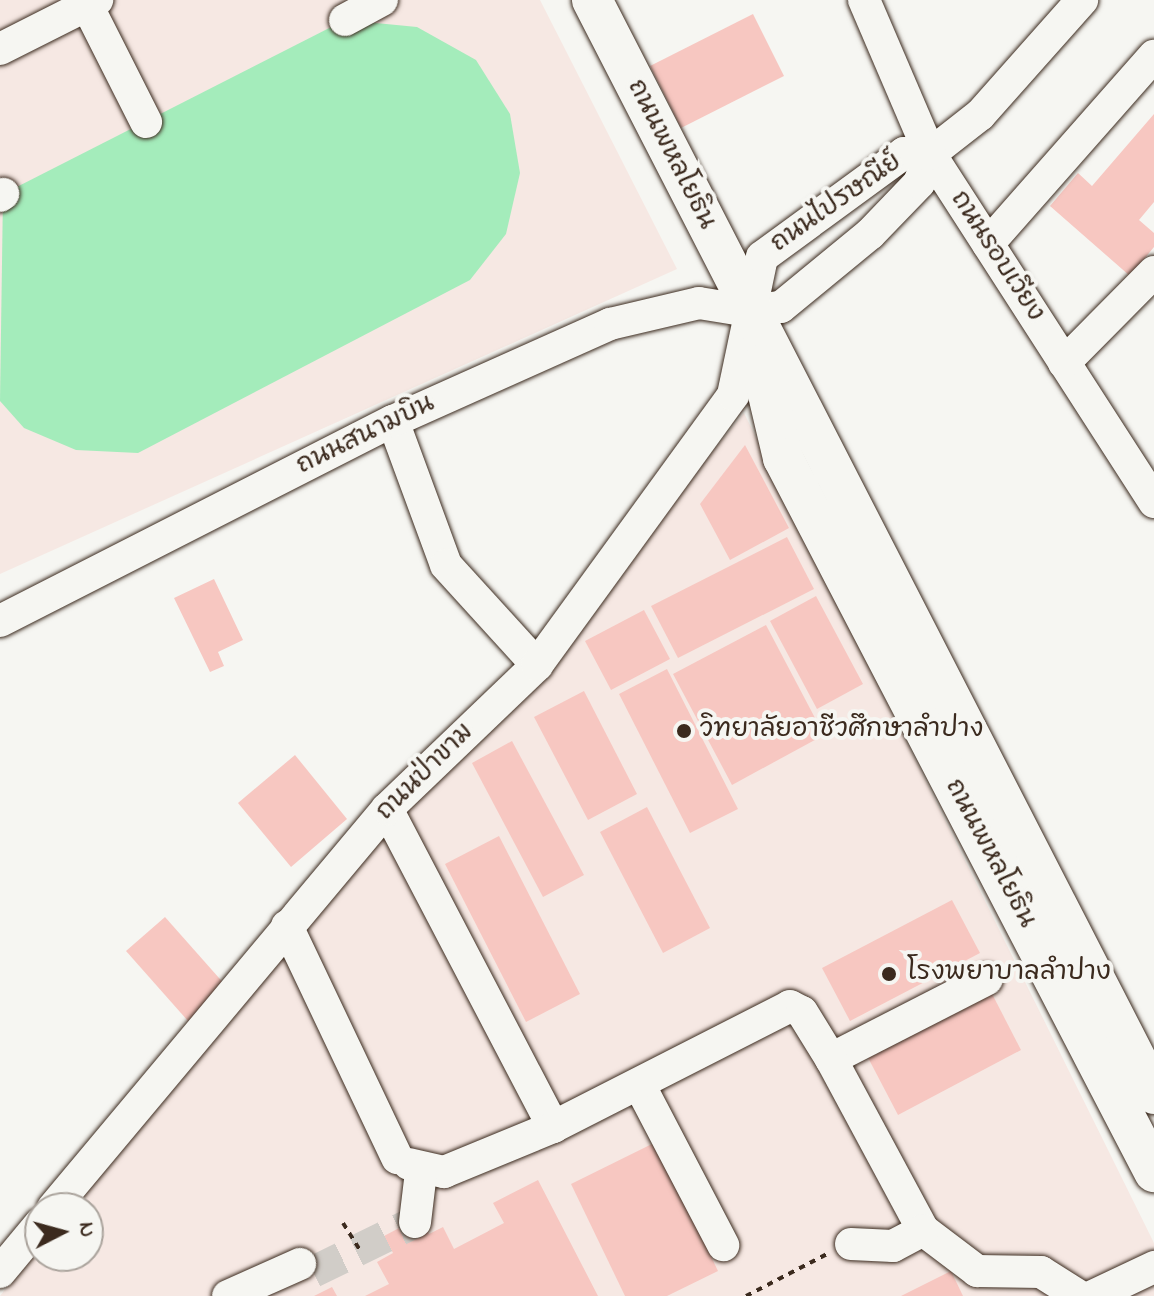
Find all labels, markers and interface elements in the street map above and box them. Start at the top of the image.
street label: ถนนพหลโยธิน [619,75,721,235]
street label: ถนนไปรษณีย์ [766,147,908,261]
street label: ถนนรอบเวียง [942,186,1050,328]
street label: ถนนสนามบิน [292,389,440,483]
place label: วิทยาลัยอาชีวศึกษาลำปาง [700,715,983,747]
street label: ถนนป่าขาม [371,718,481,828]
marker: วิทยาลัยอาชีวศึกษาลำปาง [675,722,693,740]
street label: ถนนพหลโยธิน [937,774,1041,934]
place label: โรงพยาบาลลำปาง [907,958,1111,990]
marker: โรงพยาบาลลำปาง [878,963,900,985]
north arrow [24,1192,104,1272]
text: N [69,1221,103,1239]

